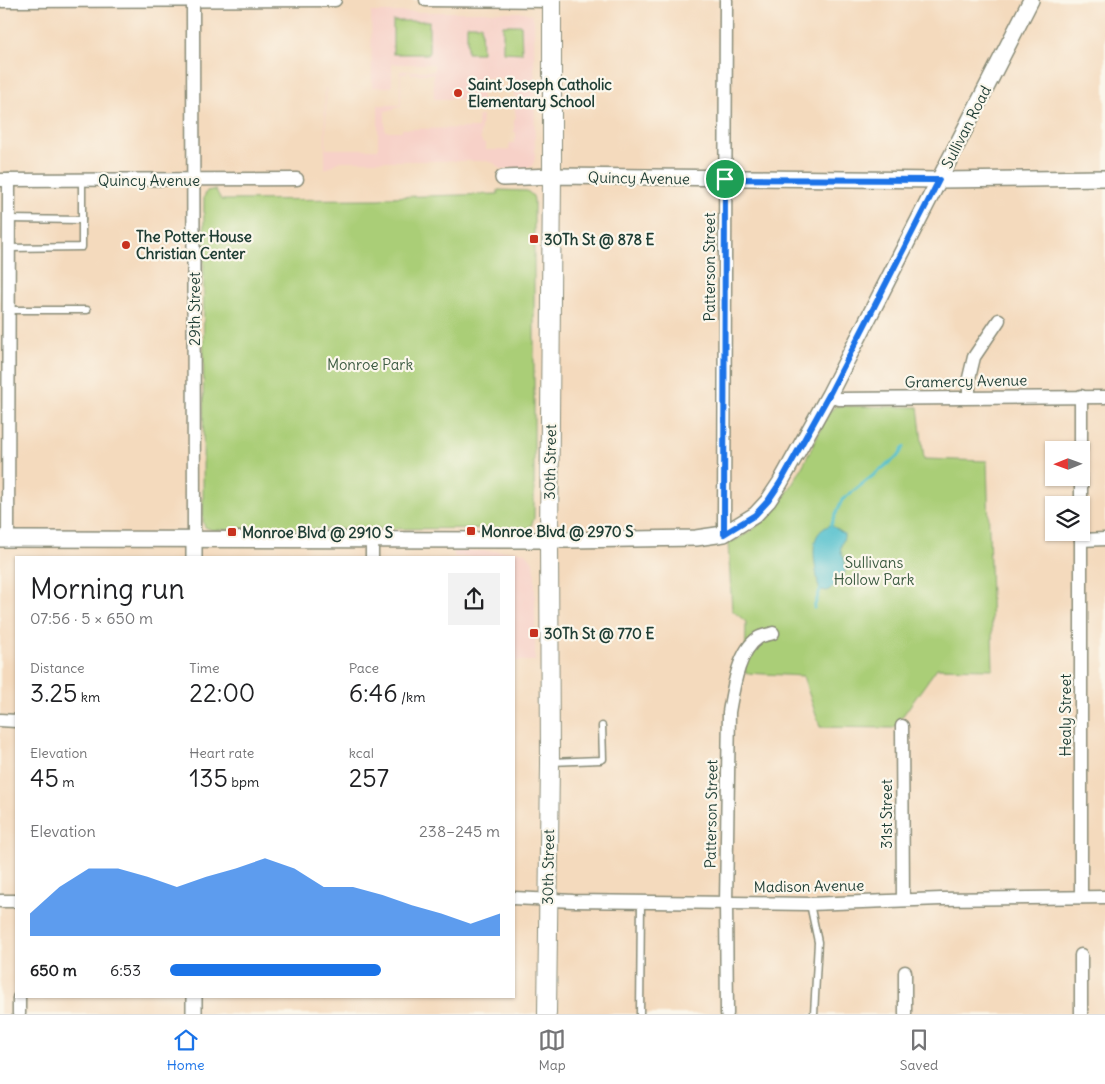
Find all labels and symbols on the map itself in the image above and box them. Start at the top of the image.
place label: Saint Joseph Catholic Elementary School [468,75,612,112]
street label: Sullivan Road [937,82,995,172]
marker: Saint Joseph Catholic Elementary School [452,87,464,99]
pin [704,158,746,200]
street label: Quincy Avenue [588,168,690,188]
street label: Quincy Avenue [98,171,200,190]
street label: Patterson Street [700,213,719,321]
place label: The Potter House Christian Center [136,227,252,263]
place label: 30Th St @ 878 E [544,230,655,250]
marker: 30Th St @ 878 E [528,233,540,245]
marker: The Potter House Christian Center [120,239,132,251]
street label: 29th Street [185,272,204,346]
park label: Monroe Park [327,355,413,374]
street label: Gramercy Avenue [905,370,1027,392]
street label: 30th Street [540,424,560,500]
north arrow [1045,441,1090,486]
place label: Monroe Blvd @ 2970 S [481,522,634,542]
place label: Monroe Blvd @ 2910 S [242,523,393,543]
marker: Monroe Blvd @ 2970 S [465,525,477,537]
marker: Monroe Blvd @ 2910 S [226,526,238,538]
park label: Sullivans Hollow Park [834,553,915,589]
place label: 30Th St @ 770 E [544,624,655,644]
marker: 30Th St @ 770 E [528,627,540,639]
street label: Healy Street [1056,674,1075,756]
street label: Patterson Street [701,759,721,869]
street label: 31st Street [877,779,896,849]
street label: 30th Street [538,829,558,905]
street label: Madison Avenue [754,876,864,896]

